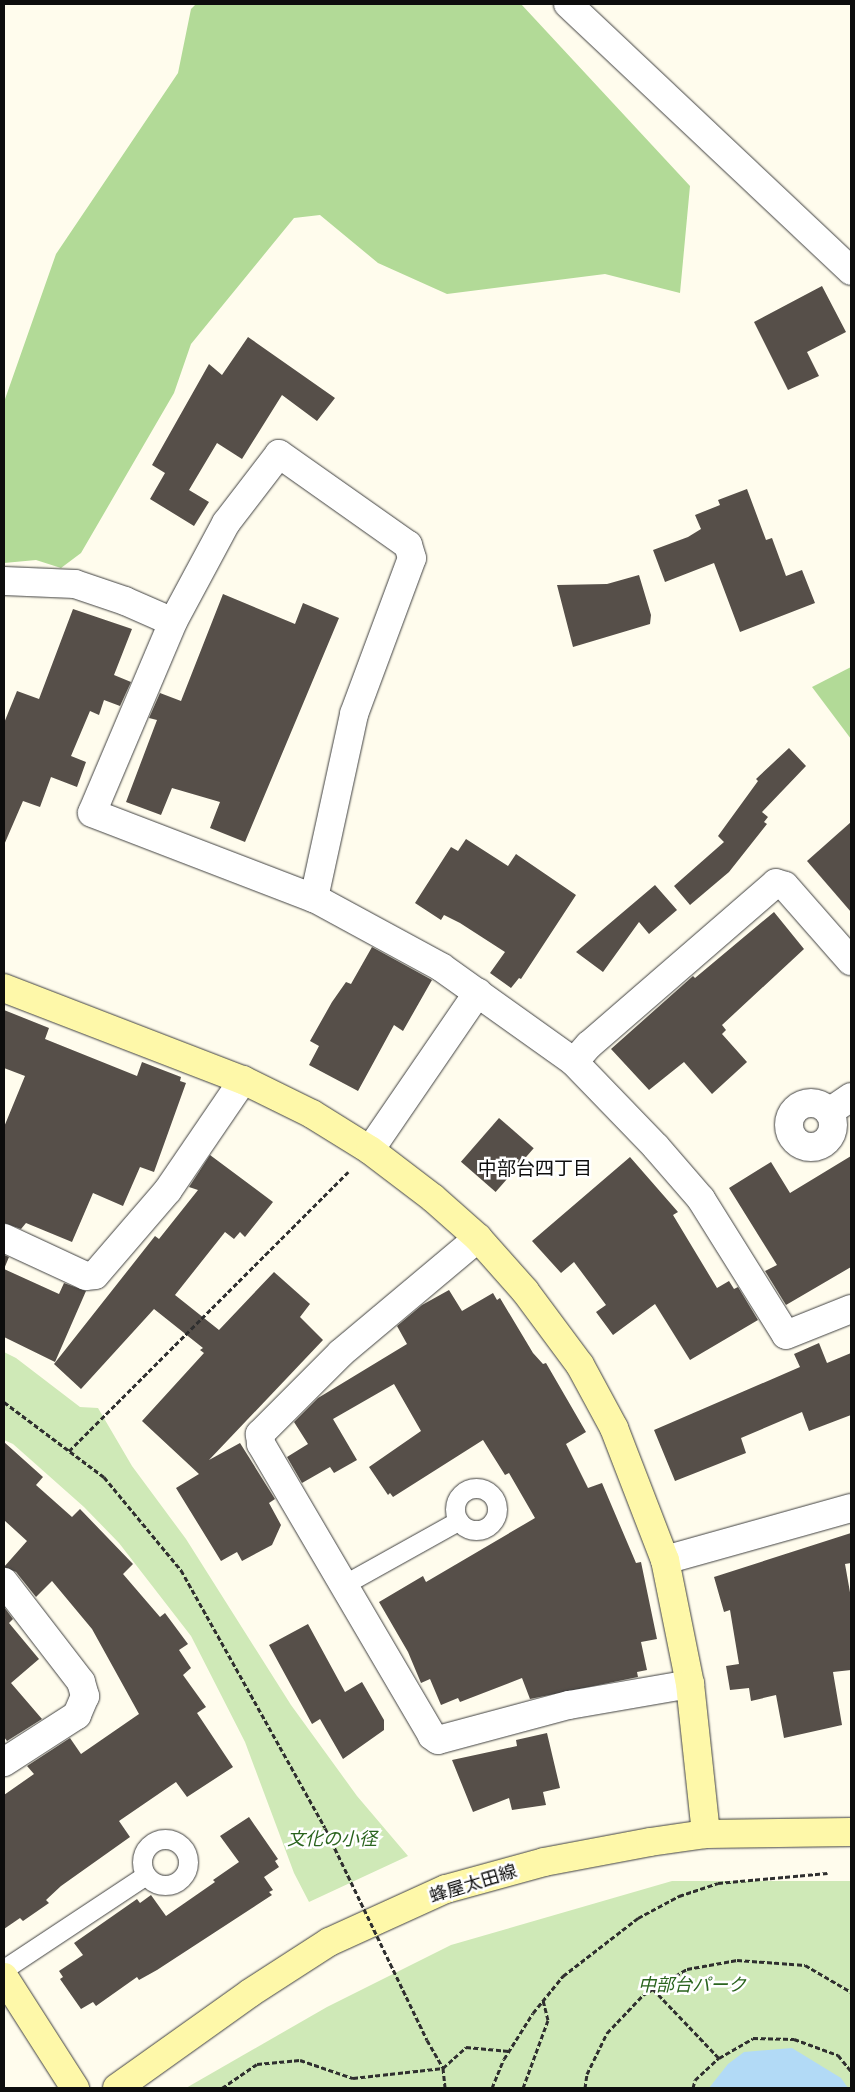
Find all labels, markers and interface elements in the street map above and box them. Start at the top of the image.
district label: 中部台四丁目 [478,1158,592,1180]
park label: 文化の小径 [287,1828,377,1850]
street label: 蜂屋太田線 [427,1861,519,1907]
park label: 中部台パーク [638,1974,746,1996]

